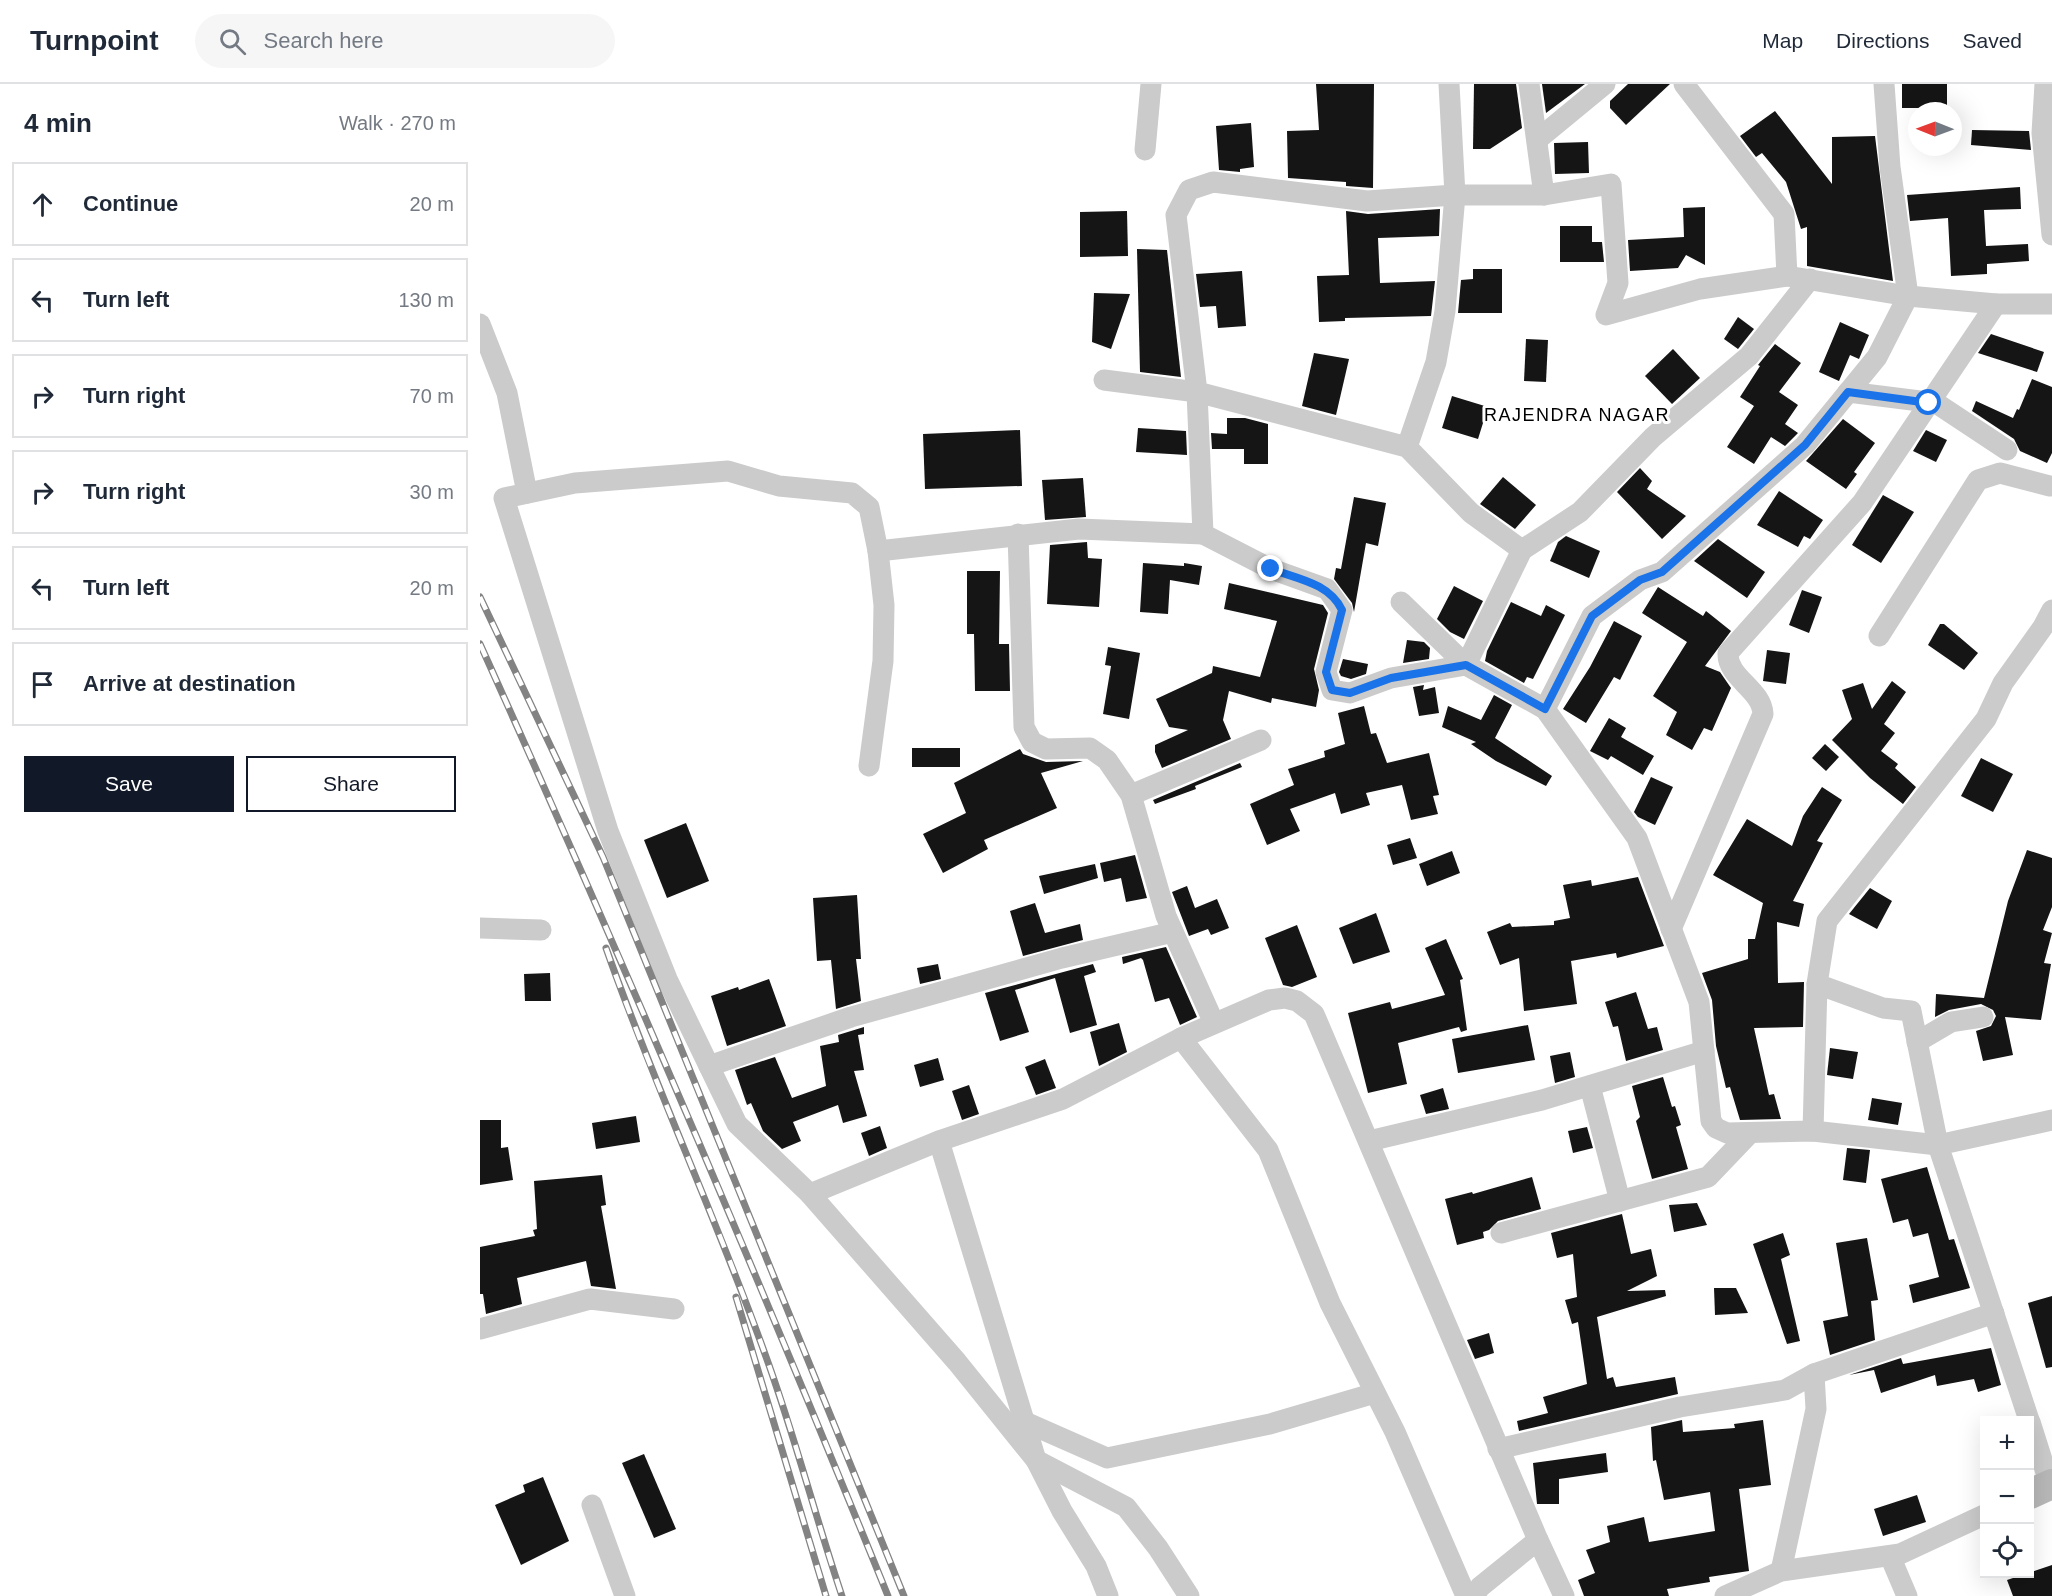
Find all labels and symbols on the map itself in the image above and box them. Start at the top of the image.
north arrow [1908,102,1962,156]
route start [1915,389,1941,415]
district label: RAJENDRA NAGAR [1484,405,1670,425]
route end [1257,555,1283,581]

